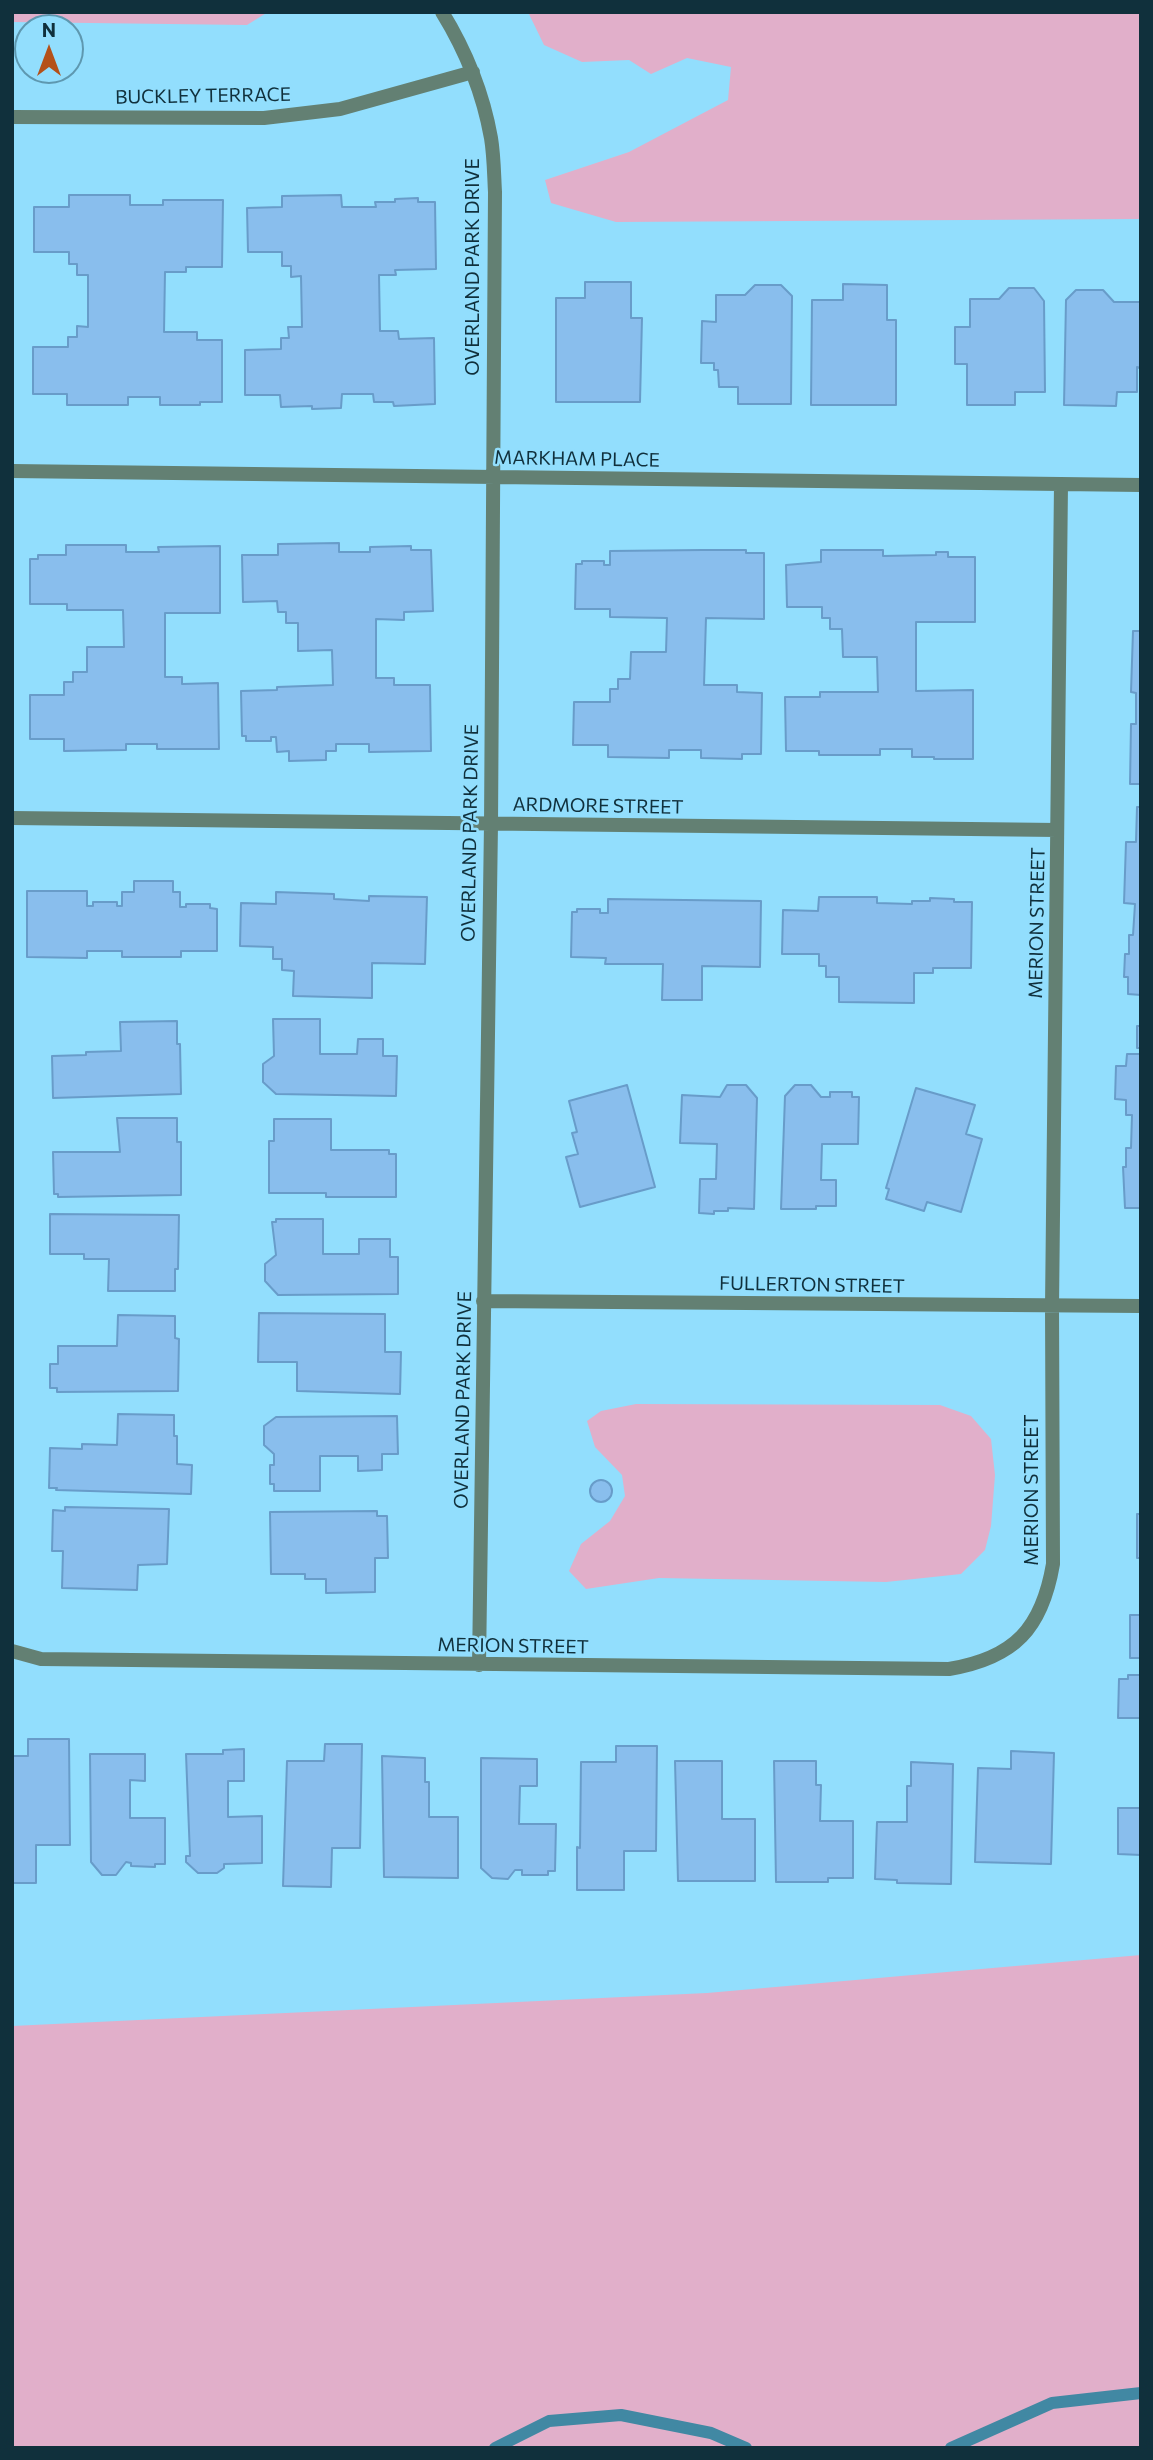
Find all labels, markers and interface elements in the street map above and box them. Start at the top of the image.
north arrow [14,14,84,84]
text: N [42,18,56,41]
street label: BUCKLEY TERRACE [115,83,291,109]
street label: OVERLAND PARK DRIVE [462,158,484,376]
street label: MARKHAM PLACE [494,446,660,472]
street label: OVERLAND PARK DRIVE [457,724,483,942]
street label: ARDMORE STREET [512,793,684,819]
street label: MERION STREET [1024,847,1050,999]
street label: FULLERTON STREET [719,1272,905,1298]
street label: OVERLAND PARK DRIVE [450,1291,476,1509]
street label: MERION STREET [1021,1414,1043,1566]
street label: MERION STREET [437,1633,589,1659]

